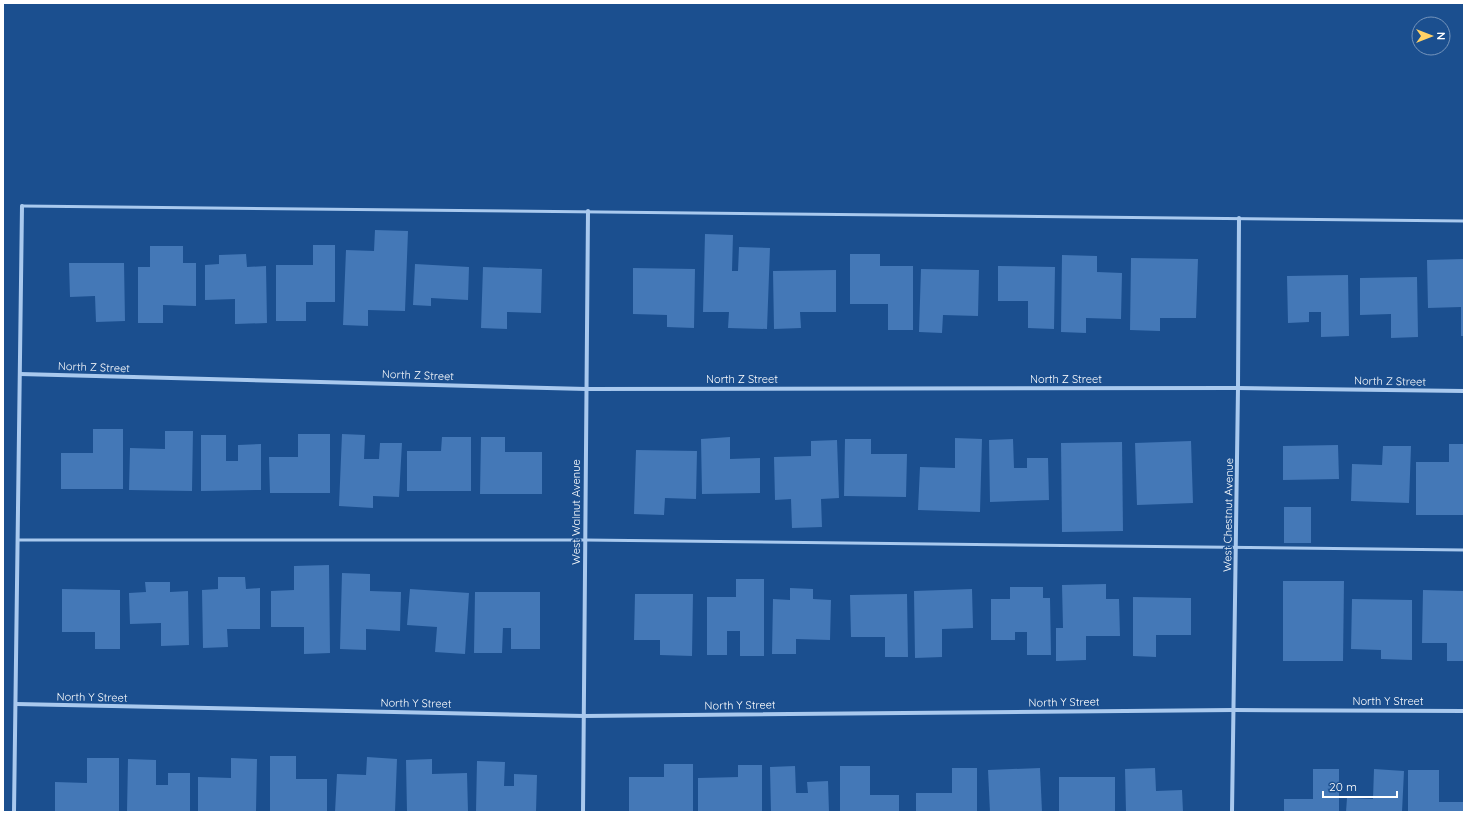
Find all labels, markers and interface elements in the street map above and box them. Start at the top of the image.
north arrow [1411,16,1451,56]
text: N [1434,32,1448,40]
street label: North Z Street [58,359,130,375]
street label: North Z Street [382,367,454,383]
street label: North Z Street [706,372,778,386]
street label: North Z Street [1030,372,1102,386]
street label: North Z Street [1354,373,1426,389]
street label: West Chestnut Avenue [1220,458,1236,572]
street label: West Walnut Avenue [569,459,583,565]
street label: North Y Street [56,689,128,705]
street label: North Y Street [1028,694,1100,710]
street label: North Y Street [1352,694,1424,708]
street label: North Y Street [380,695,452,711]
street label: North Y Street [704,697,776,713]
scale bar [1323,773,1397,799]
text: 20 m [1329,779,1357,794]

